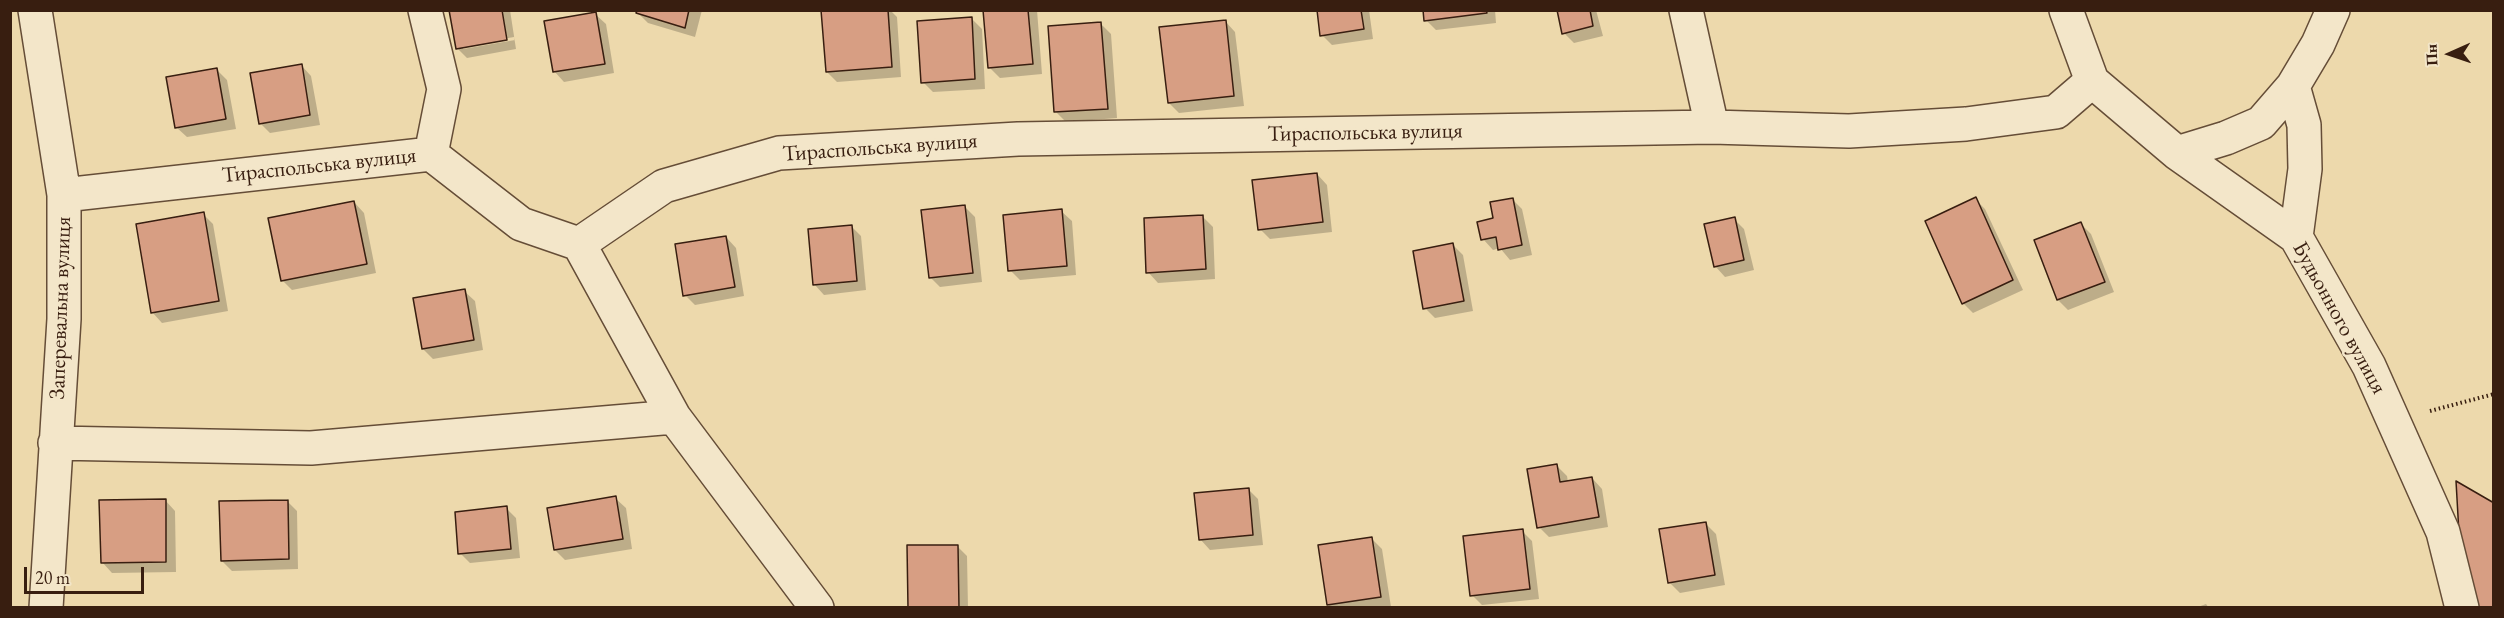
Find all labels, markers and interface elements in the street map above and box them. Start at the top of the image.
north arrow [2420,24,2480,84]
text: Пн [2420,43,2443,66]
street label: Тираспольська вулиця [1267,118,1463,148]
street label: Тираспольська вулиця [782,128,978,168]
street label: Тираспольська вулиця [220,143,418,189]
street label: Заперевальна вулиця [45,216,77,400]
street label: Будьонного вулиця [2286,237,2392,399]
scale bar [27,555,147,593]
text: 20 m [35,566,70,589]

